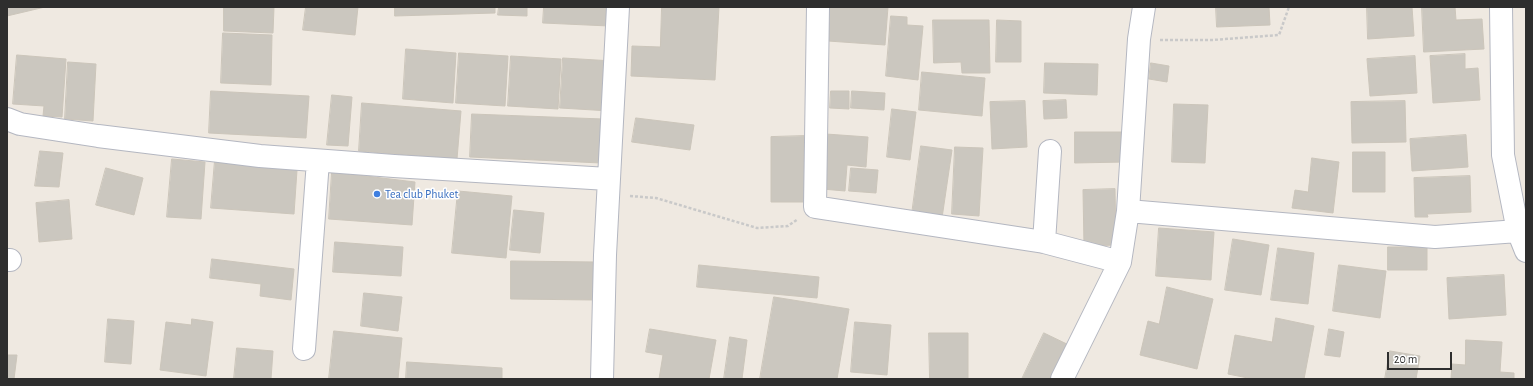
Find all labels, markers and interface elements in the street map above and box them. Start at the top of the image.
place label: Tea club Phuket [385,187,458,201]
marker: Tea club Phuket [372,189,382,199]
scale bar [1389,344,1454,370]
text: 20 m [1394,353,1417,365]

